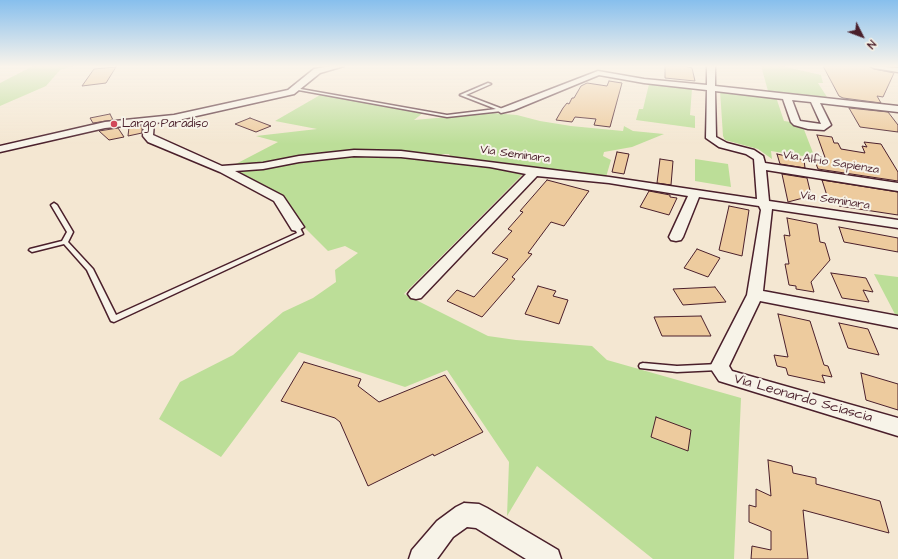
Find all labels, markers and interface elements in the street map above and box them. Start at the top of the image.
north arrow [842,16,882,56]
text: N [863,37,879,52]
place label: Largo Paradiso [122,117,208,131]
marker: Largo Paradiso [109,119,119,129]
street label: Via Seminara [479,143,551,167]
street label: Via Alfio Sapienza [782,148,880,178]
street label: Via Seminara [799,188,871,214]
street label: Via Leonardo Sciascia [732,371,874,427]

